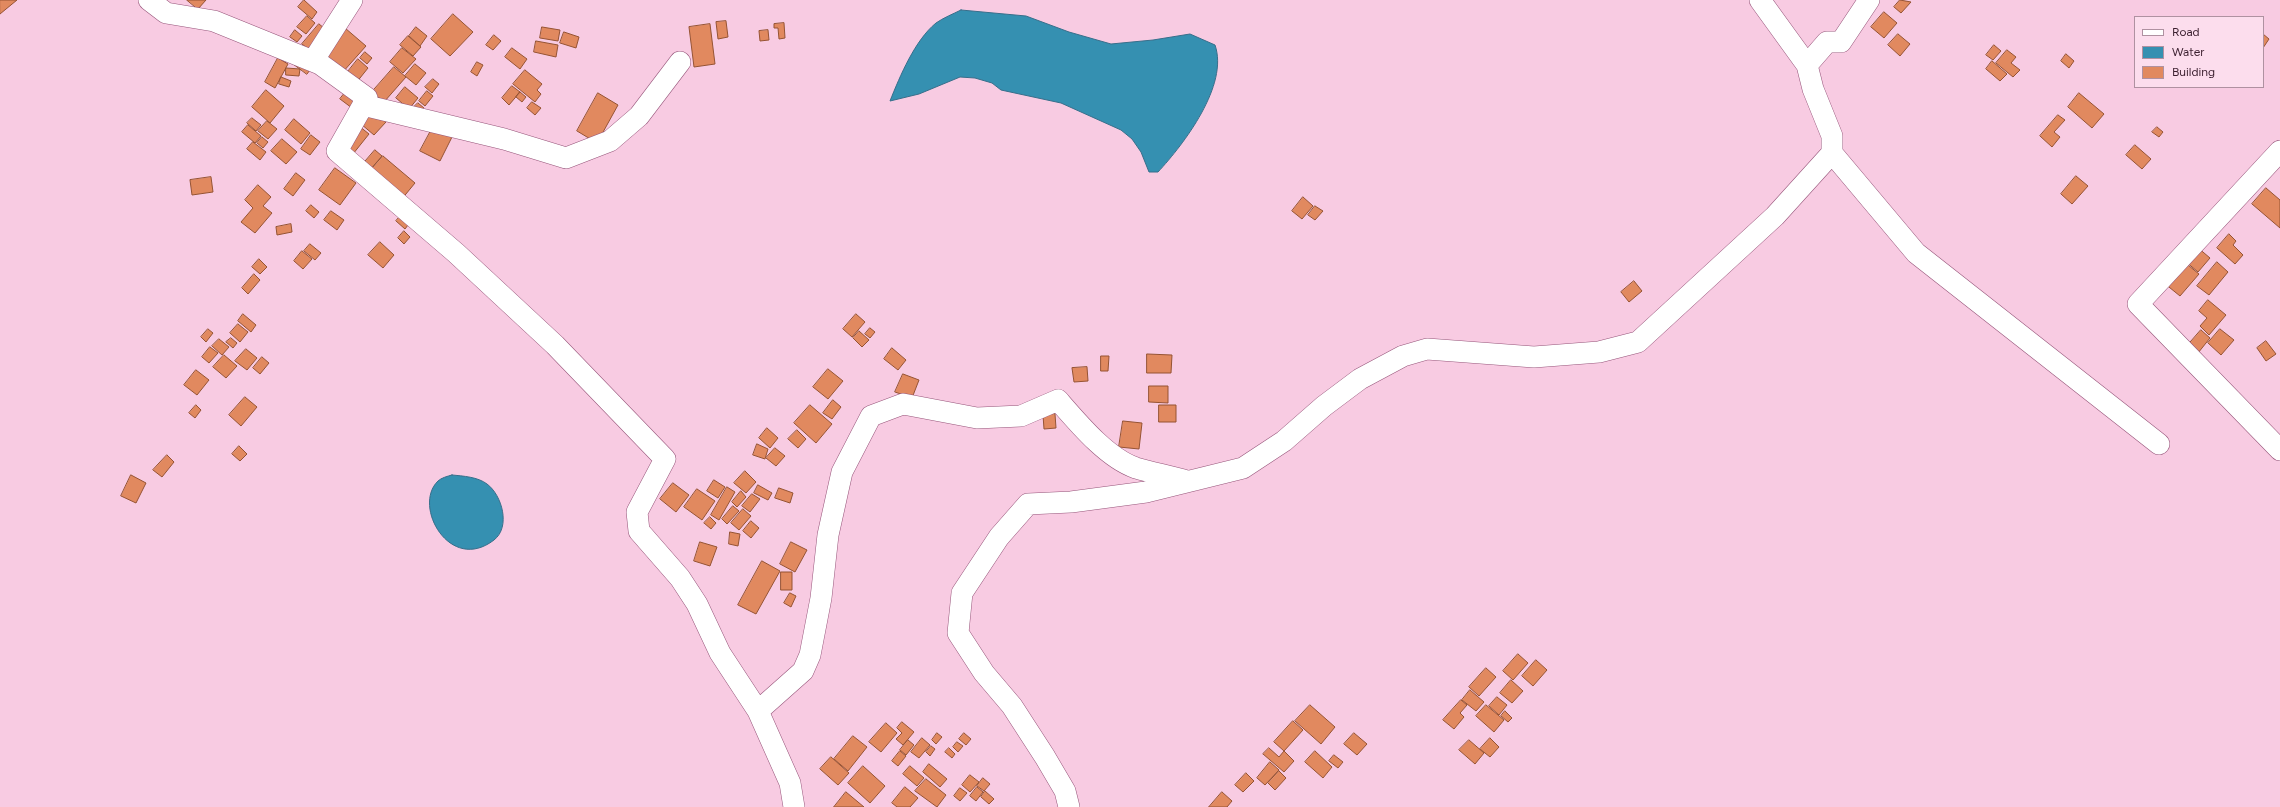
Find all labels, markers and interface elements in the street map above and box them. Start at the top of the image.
legend [2134,16,2264,88]
text: Road [2172,25,2200,39]
text: Water [2172,45,2204,59]
text: Building [2172,65,2215,79]

